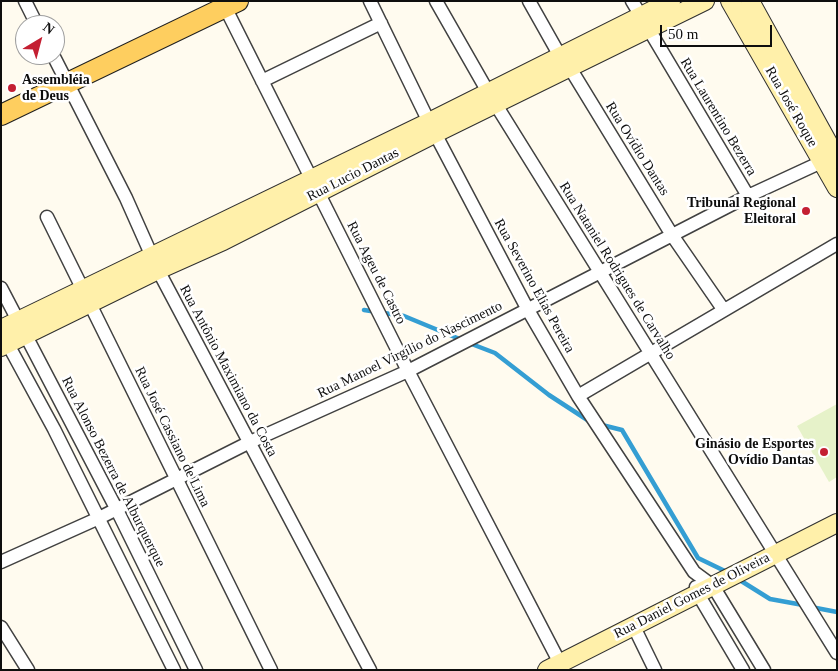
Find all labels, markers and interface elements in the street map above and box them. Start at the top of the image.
north arrow [15,15,65,65]
scale bar [663,15,776,47]
text: N [40,19,57,37]
text: 50 m [668,26,698,42]
street label: Rua Laurentino Bezerra [676,55,760,179]
street label: Rua José Roque [761,64,821,150]
place label: Assembléia de Deus [22,72,90,104]
marker: Assembléia de Deus [6,82,18,94]
street label: Rua Ovídio Dantas [601,99,673,199]
street label: Rua Lucio Dantas [304,145,402,205]
street label: Rua Nataniel Rodrigues de Carvalho [555,179,679,363]
place label: Tribunal Regional Eleitoral [687,195,796,228]
marker: Tribunal Regional Eleitoral [800,205,812,217]
street label: Rua Severino Elias Pereira [490,216,578,356]
street label: Rua Ageu de Castro [343,219,409,327]
street label: Rua Antônio Maximiano da Costa [175,282,281,460]
street label: Rua Manoel Virgílio do Nascimento [315,298,505,402]
street label: Rua José Cassiano de Lima [131,364,213,510]
street label: Rua Alonso Bezerra de Alburquerque [58,374,168,570]
place label: Ginásio de Esportes Ovídio Dantas [695,436,814,468]
marker: Ginásio de Esportes Ovídio Dantas [818,446,830,458]
street label: Rua Daniel Gomes de Oliveira [611,549,773,643]

